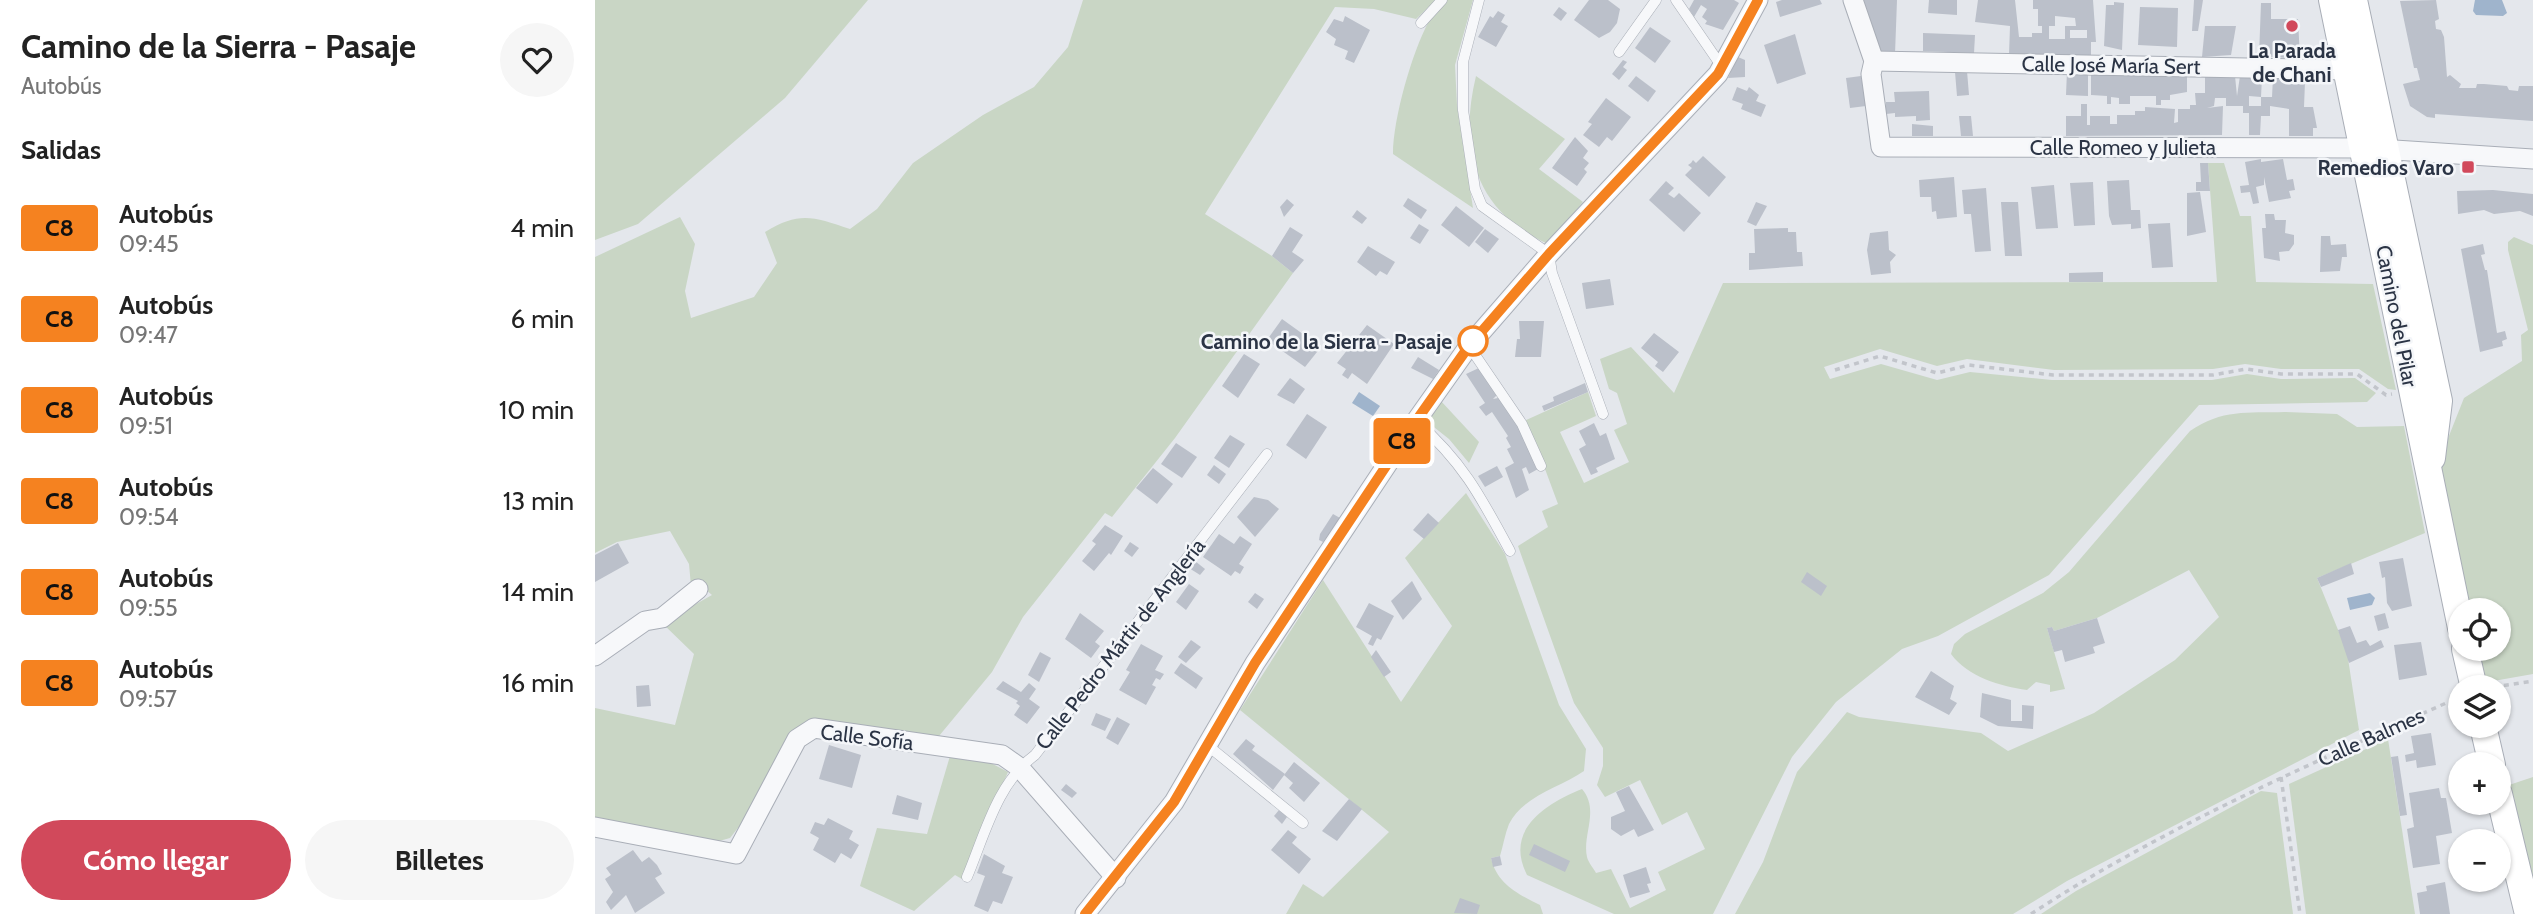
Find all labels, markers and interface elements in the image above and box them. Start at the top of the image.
marker: La Parada de Chani [2284,18,2300,34]
button: heart [500,23,574,97]
text: Camino de la Sierra - Pasaje [21,26,416,66]
place label: La Parada de Chani [2248,38,2337,87]
street label: Calle José María Sert [2021,51,2201,79]
text: Autobús [21,72,102,100]
text: Salidas [21,134,101,166]
street label: Calle Romeo y Julieta [2030,135,2216,160]
place label: Remedios Varo [2317,155,2454,180]
marker: Remedios Varo [2460,159,2476,175]
text: Autobús [119,198,213,230]
text: 4 min [510,212,574,244]
text: C8 [45,213,74,242]
text: 09:45 [119,230,179,258]
street label: Camino del Pilar [2371,243,2423,389]
text: Autobús [119,289,213,321]
text: 6 min [511,303,574,335]
text: C8 [45,304,74,333]
text: 09:47 [119,321,178,349]
marker: Camino de la Sierra - Pasaje [1458,326,1488,356]
place label: Camino de la Sierra - Pasaje [1201,329,1452,354]
text: Autobús [119,380,213,412]
text: 10 min [499,394,574,426]
text: C8 [45,395,74,424]
text: 09:51 [119,412,173,440]
line badge: C8 [1371,418,1433,464]
text: C8 [1387,426,1417,455]
text: Autobús [119,471,213,503]
text: 13 min [503,485,574,517]
text: C8 [45,486,74,515]
text: 09:54 [119,503,179,531]
street label: Calle Pedro Mártir de Anglería [1030,534,1210,754]
text: Autobús [119,562,213,594]
text: 14 min [502,576,574,608]
text: C8 [45,577,74,606]
text: 09:55 [119,594,178,622]
map controls [2448,598,2511,892]
button: locate [2448,598,2511,661]
text: Autobús [119,653,213,685]
text: 16 min [502,667,574,699]
text: C8 [45,668,74,697]
button: layers [2448,675,2511,738]
text: 09:57 [119,685,177,713]
street label: Calle Balmes [2314,702,2428,772]
street label: Calle Sofía [819,719,915,755]
button: + [2448,752,2511,815]
button: Cómo llegar [21,820,291,900]
button: Billetes [305,820,574,900]
button: − [2448,829,2511,892]

